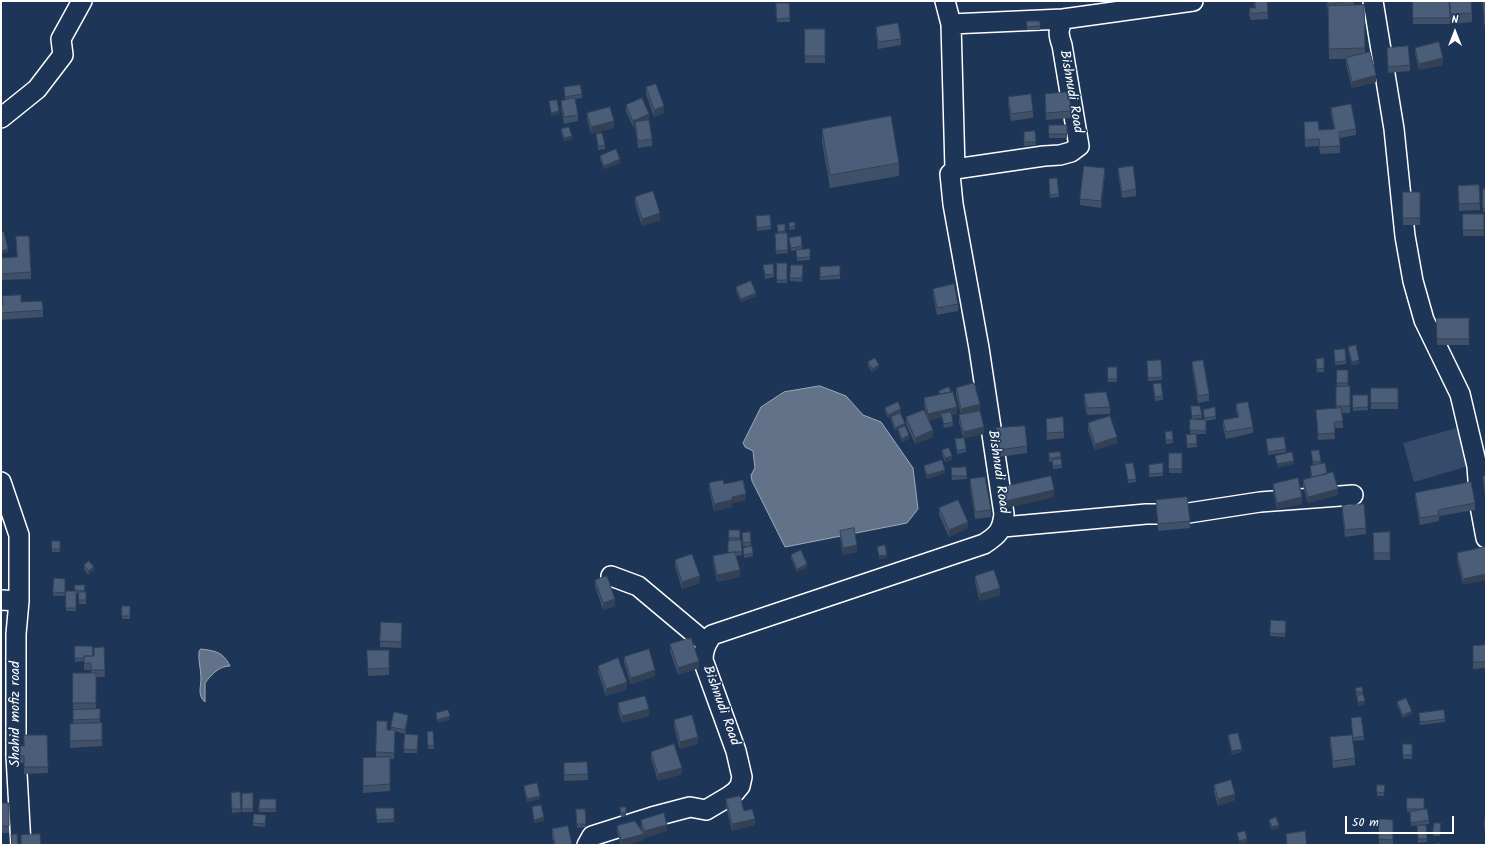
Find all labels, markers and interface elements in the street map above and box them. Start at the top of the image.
text: N [1452,11,1458,29]
north arrow [1435,12,1475,52]
street label: Bishnudi Road [1054,49,1086,135]
street label: Bishnudi Road [983,429,1011,515]
street label: Shahid mofiz road [9,661,25,767]
street label: Bishnudi Road [698,664,742,748]
scale bar [1347,808,1456,834]
text: 50 m [1352,813,1379,832]

